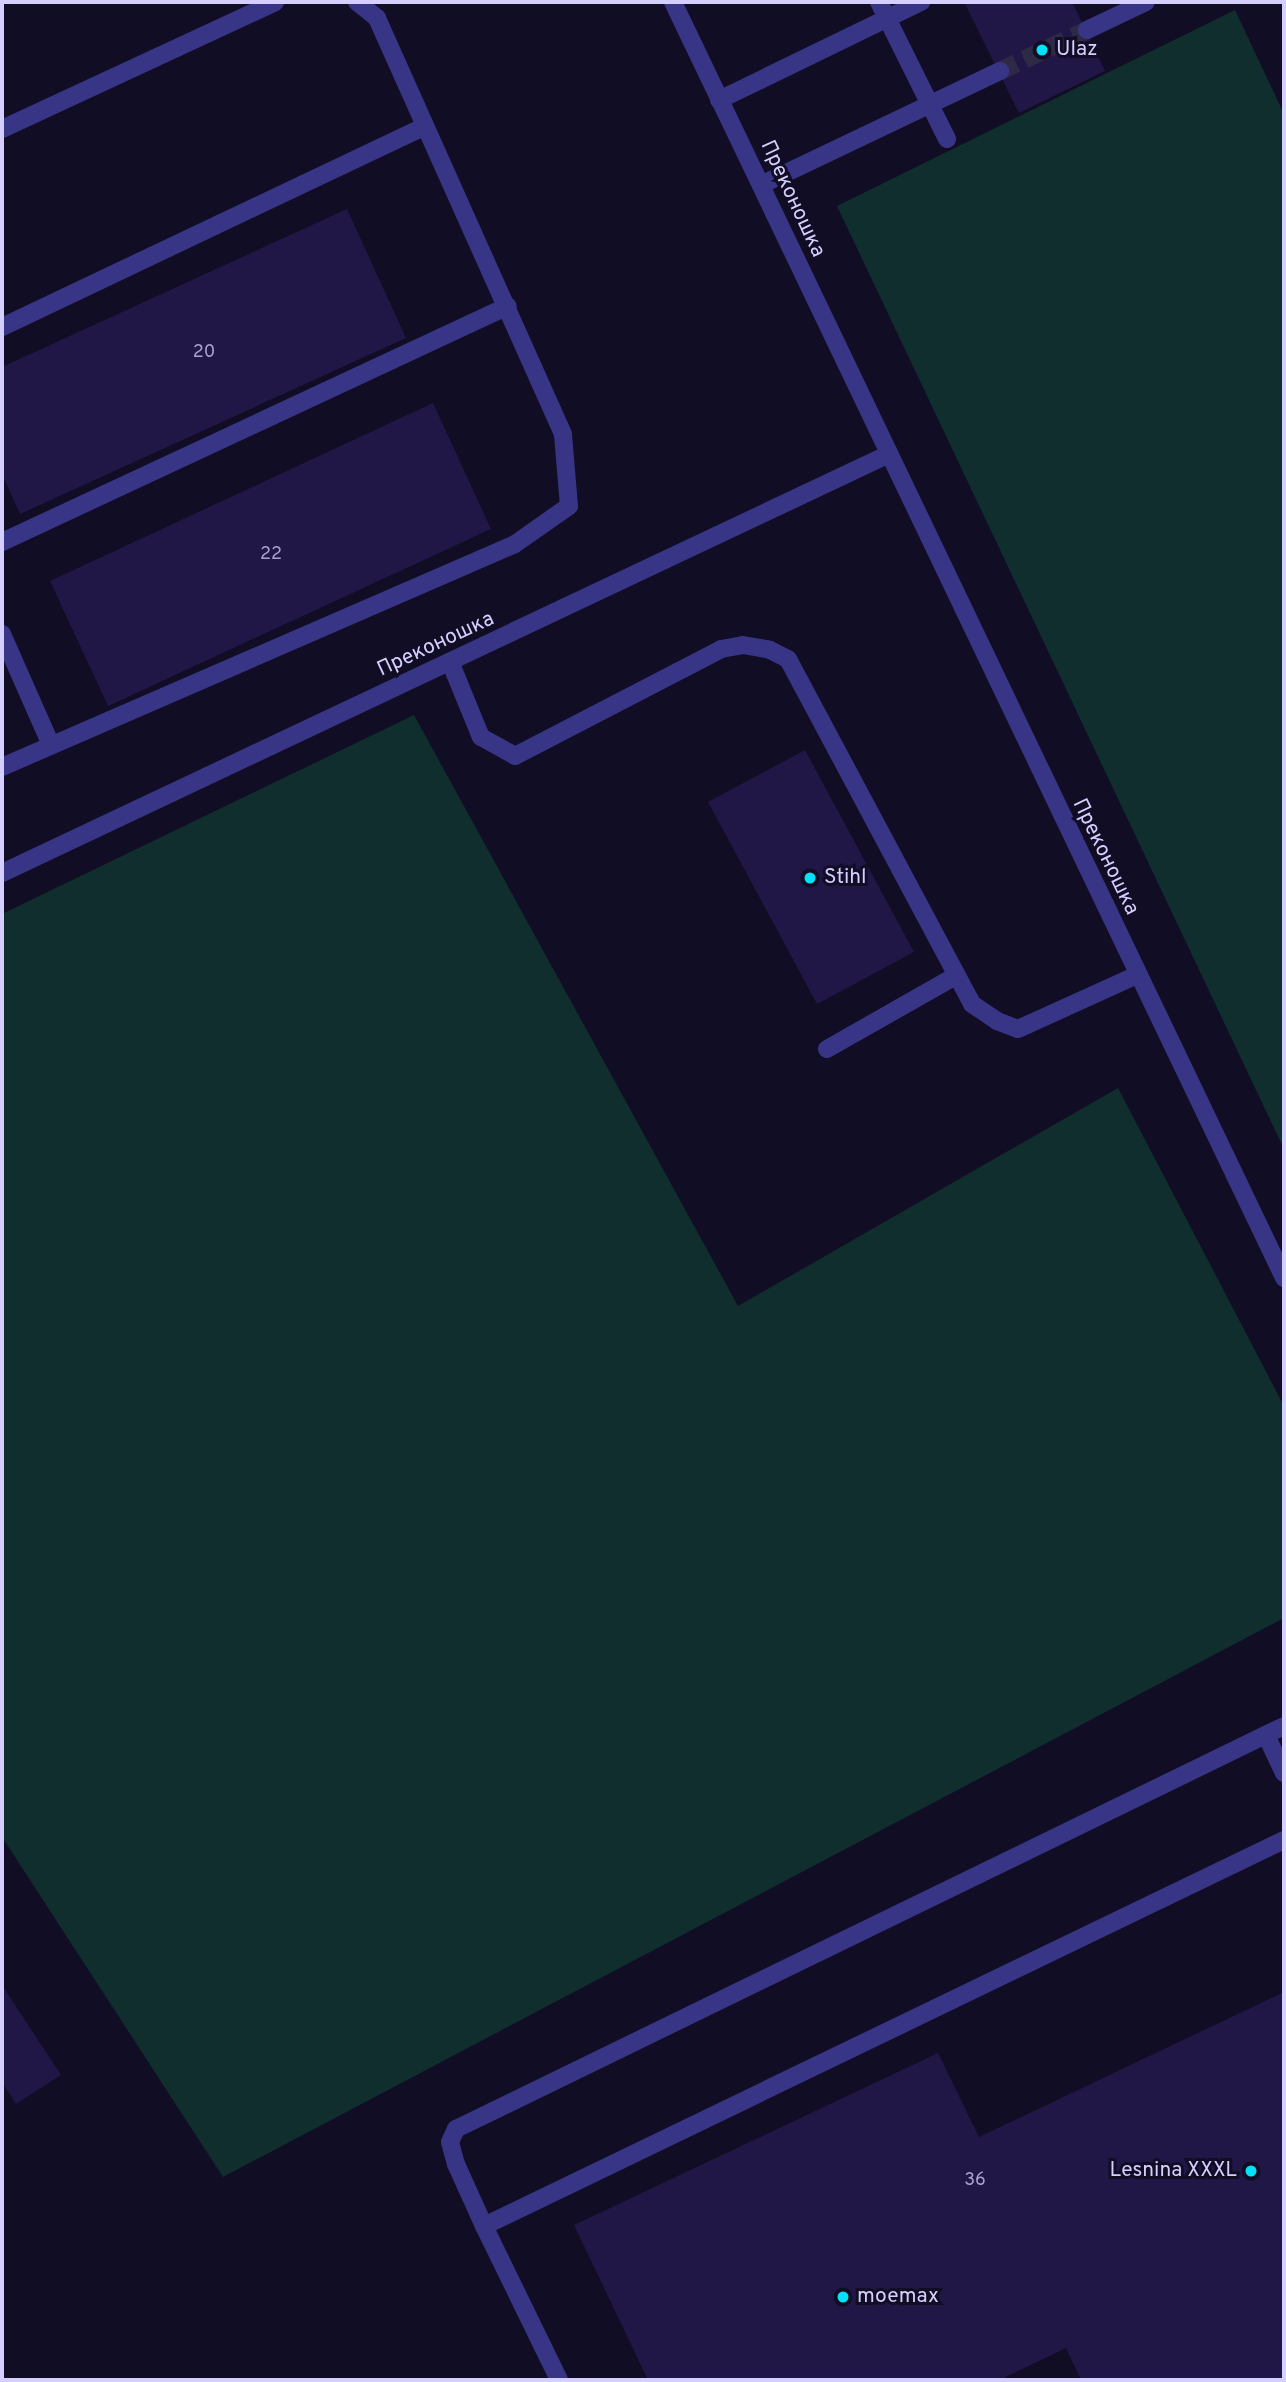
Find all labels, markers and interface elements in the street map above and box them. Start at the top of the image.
place label: Ulaz [1056,37,1098,63]
marker: Ulaz [1034,42,1050,58]
street label: Преконошка [754,137,830,261]
house number: 20 [193,342,215,364]
house number: 22 [260,544,282,566]
street label: Преконошка [374,607,498,683]
street label: Преконошка [1066,795,1144,919]
place label: Stihl [824,865,867,891]
marker: Stihl [802,870,818,886]
place label: Lesnina XXXL [1110,2158,1237,2184]
marker: Lesnina XXXL [1243,2163,1259,2179]
house number: 36 [964,2170,986,2192]
place label: moemax [857,2284,939,2310]
marker: moemax [835,2289,851,2305]

